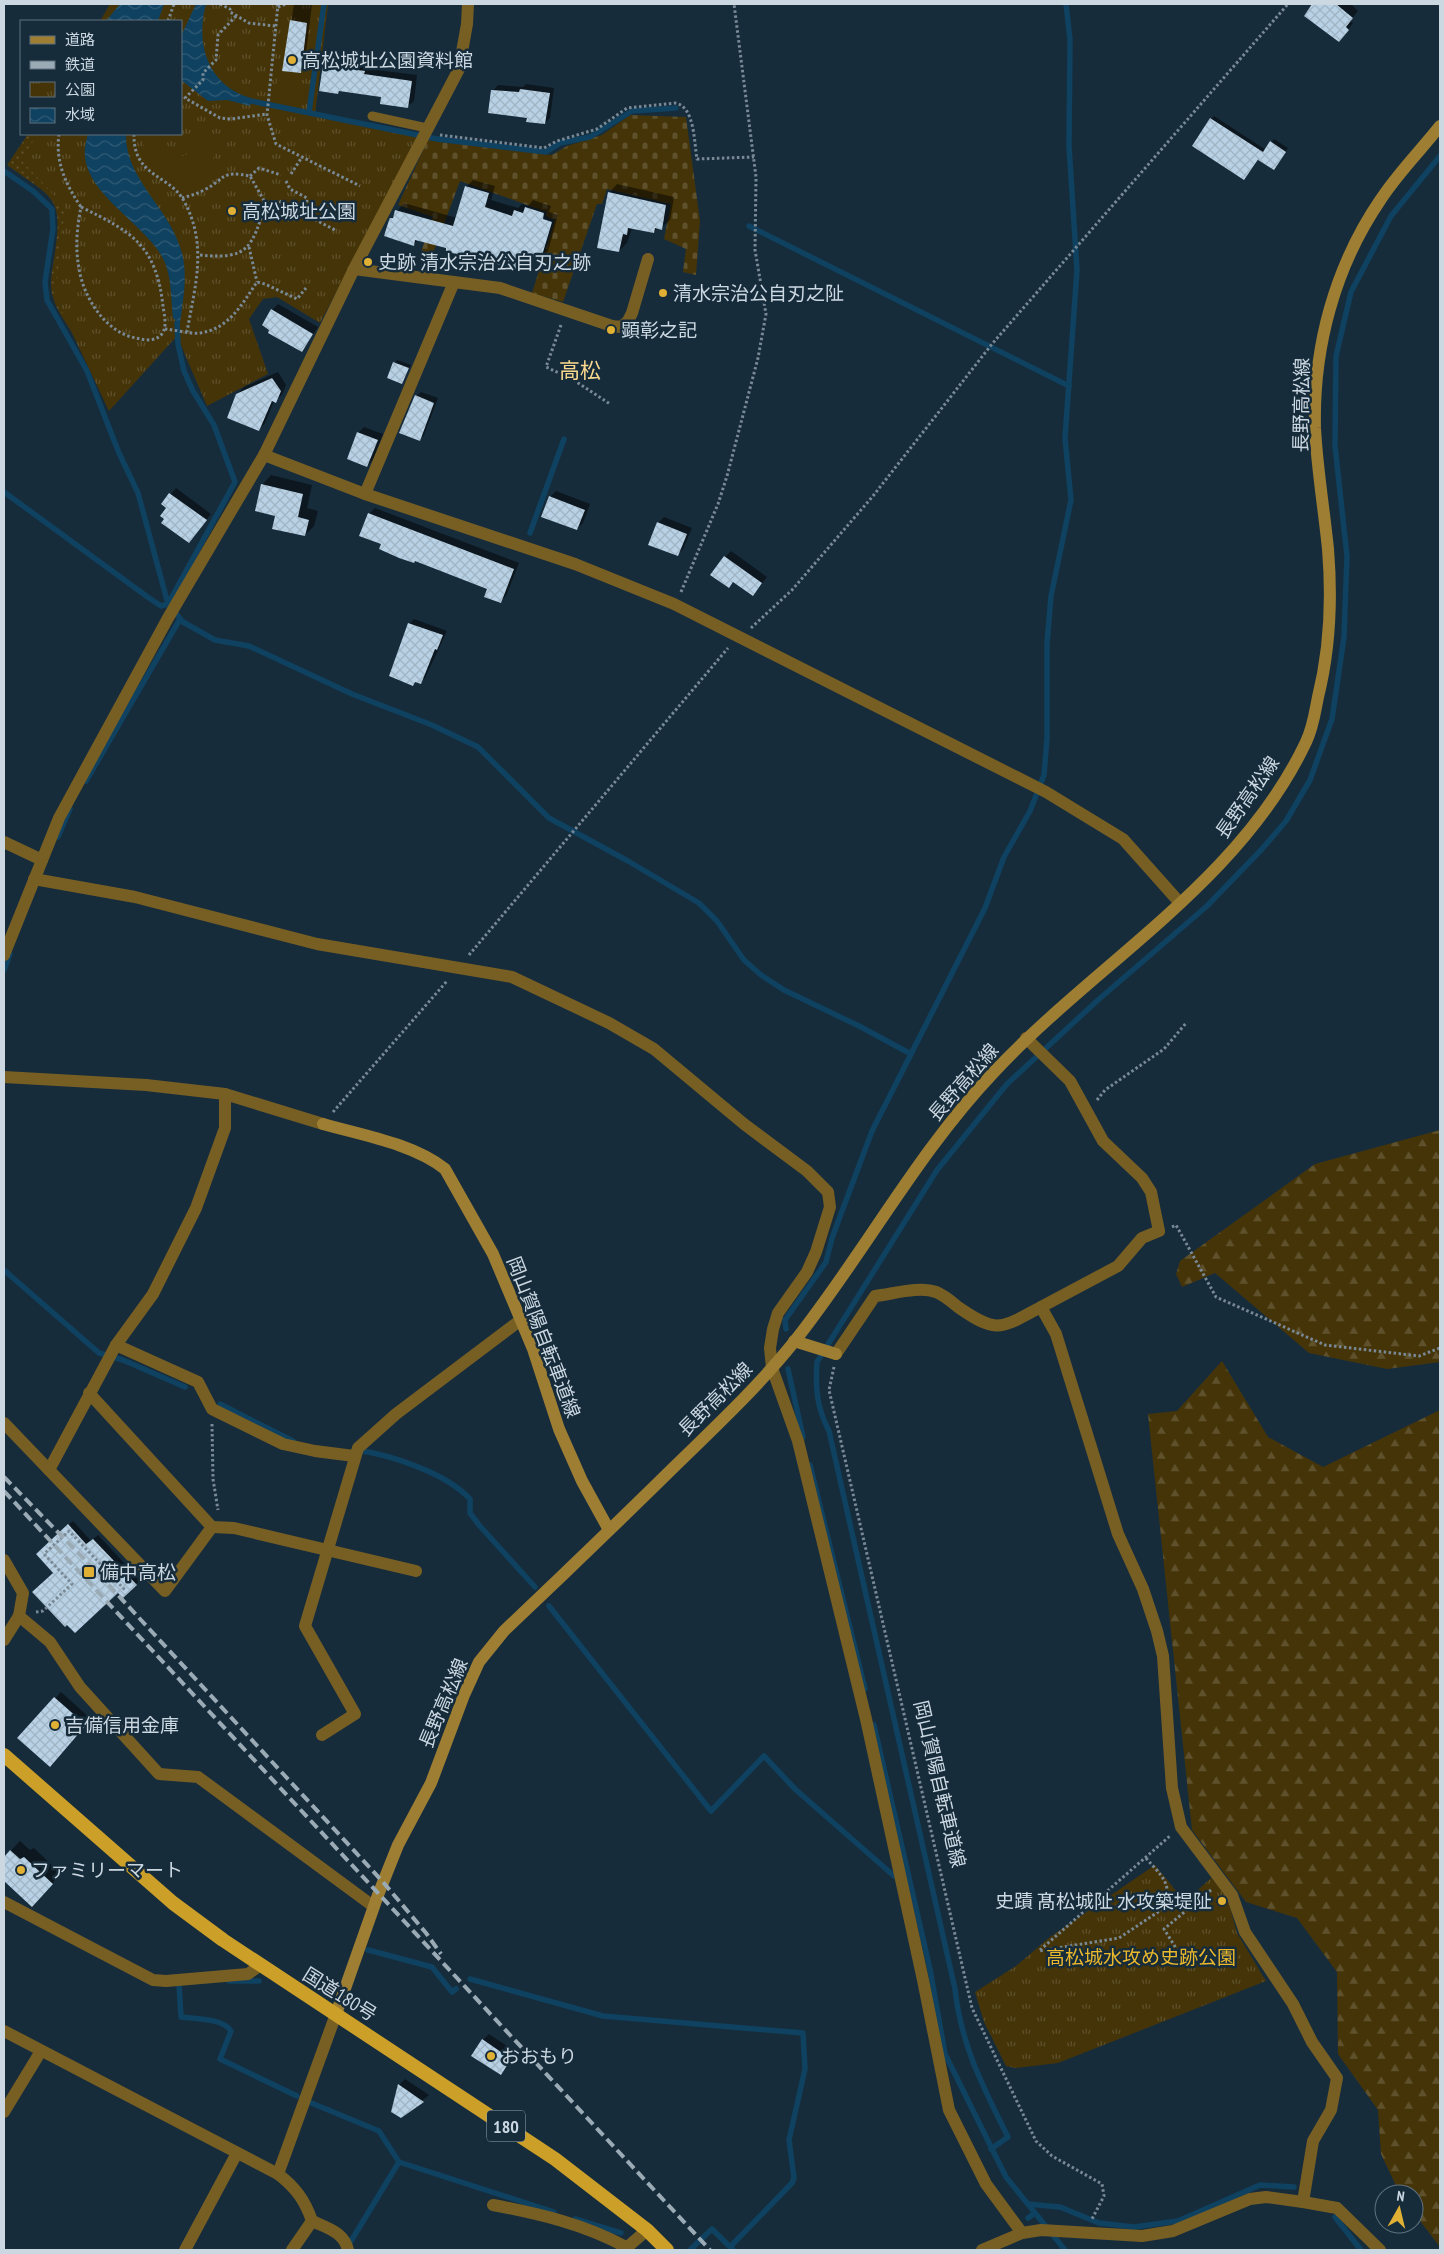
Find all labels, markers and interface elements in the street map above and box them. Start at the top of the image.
legend [20,20,182,135]
text: 道路 [65,30,95,49]
place label: 高松城址公園資料館 [302,48,473,72]
marker: 高松城址公園資料館 [286,54,298,66]
text: 鉄道 [65,55,95,74]
text: 公園 [65,80,95,99]
text: 水域 [65,105,95,124]
place label: 高松城址公園 [242,199,356,223]
marker: 高松城址公園 [226,205,238,217]
place label: 史跡 清水宗治公自刃之跡 [378,250,591,274]
marker: 史跡 清水宗治公自刃之跡 [362,256,374,268]
place label: 清水宗治公自刃之阯 [673,281,844,305]
marker: 清水宗治公自刃之阯 [657,287,669,299]
place label: 顕彰之記 [621,318,697,342]
marker: 顕彰之記 [605,324,617,336]
district label: 高松 [559,357,601,384]
street label: 長野高松線 [1288,357,1314,453]
street label: 長野高松線 [1210,751,1284,843]
street label: 長野高松線 [923,1038,1003,1126]
street label: 岡山賀陽自転車道線 [502,1253,586,1421]
street label: 長野高松線 [673,1357,757,1441]
place label: 備中高松 [100,1560,176,1584]
marker: 備中高松 [82,1565,96,1579]
street label: 長野高松線 [413,1655,473,1751]
street label: 岡山賀陽自転車道線 [909,1698,971,1870]
place label: 吉備信用金庫 [65,1713,179,1737]
marker: 吉備信用金庫 [49,1719,61,1731]
place label: ファミリーマート [31,1858,183,1882]
marker: ファミリーマート [15,1864,27,1876]
place label: 史蹟 髙松城阯 水攻築堤阯 [995,1889,1212,1913]
marker: 史蹟 髙松城阯 水攻築堤阯 [1216,1895,1228,1907]
park label: 高松城水攻め史跡公園 [1046,1945,1236,1969]
street label: 国道180号 [299,1962,381,2026]
place label: おおもり [501,2044,577,2068]
marker: おおもり [485,2050,497,2062]
road number: 180 [487,2110,525,2142]
north arrow [1374,2184,1424,2234]
text: N [1396,2187,1406,2206]

